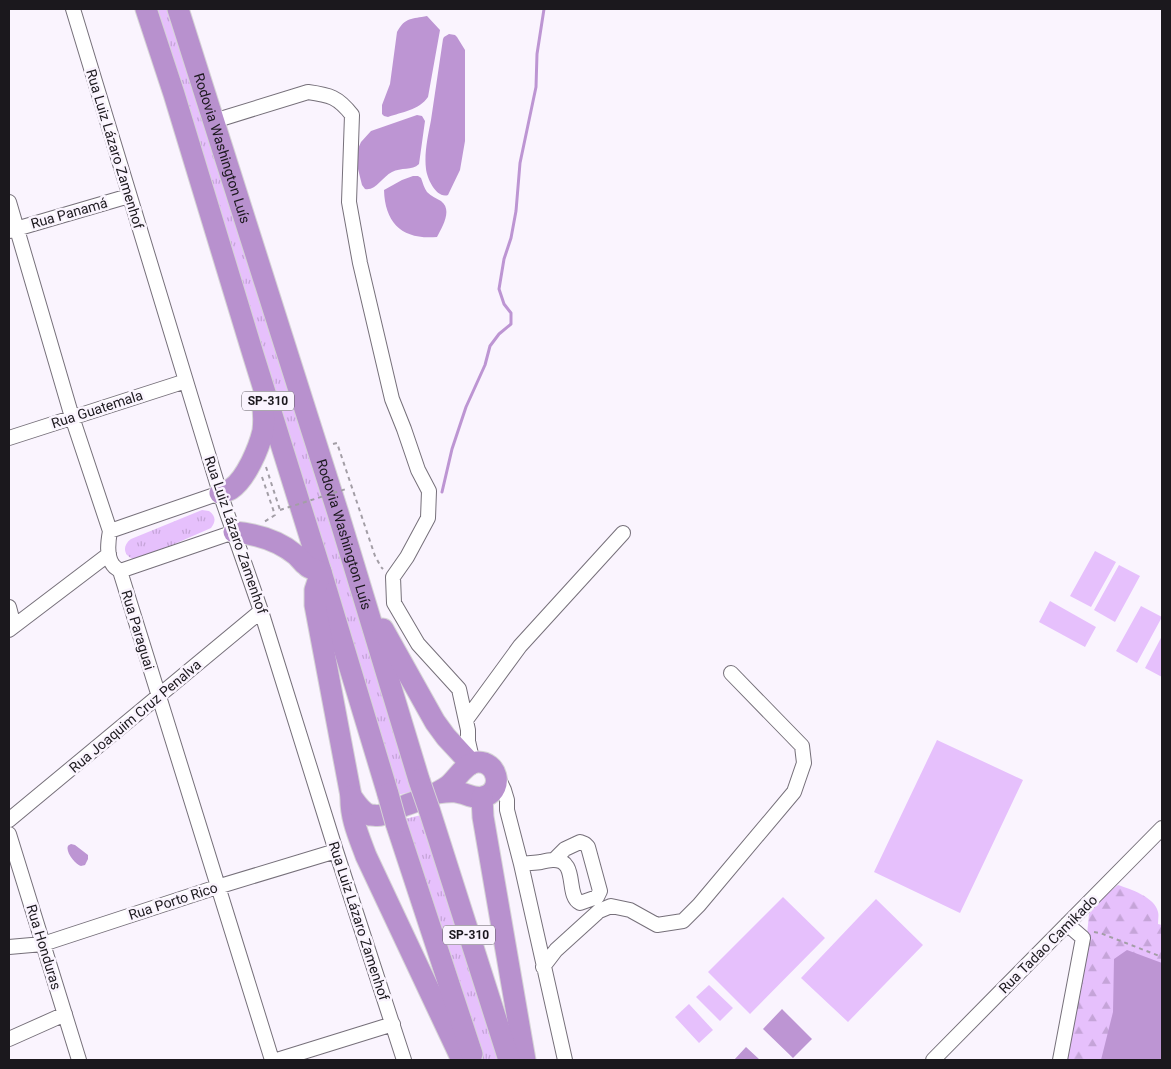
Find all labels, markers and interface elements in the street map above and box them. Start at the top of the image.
street label: Rua Luiz Lázaro Zamenhof [83,67,147,231]
street label: Rodovia Washington Luís [191,71,254,225]
street label: Rua Panamá [29,194,109,232]
street label: Rua Guatemala [49,387,145,431]
road number: SP-310 [242,392,294,411]
street label: Rua Luiz Lázaro Zamenhof [201,454,271,616]
street label: Rodovia Washington Luís [313,457,375,612]
street label: Rua Paraguai [118,588,158,672]
street label: Rua Joaquim Cruz Penalva [66,656,204,776]
street label: Rua Luiz Lázaro Zamenhof [326,840,392,1003]
street label: Rua Porto Rico [127,879,219,923]
street label: Rua Tadao Camikado [996,892,1100,996]
street label: Rua Honduras [23,903,65,991]
road number: SP-310 [443,926,495,944]

